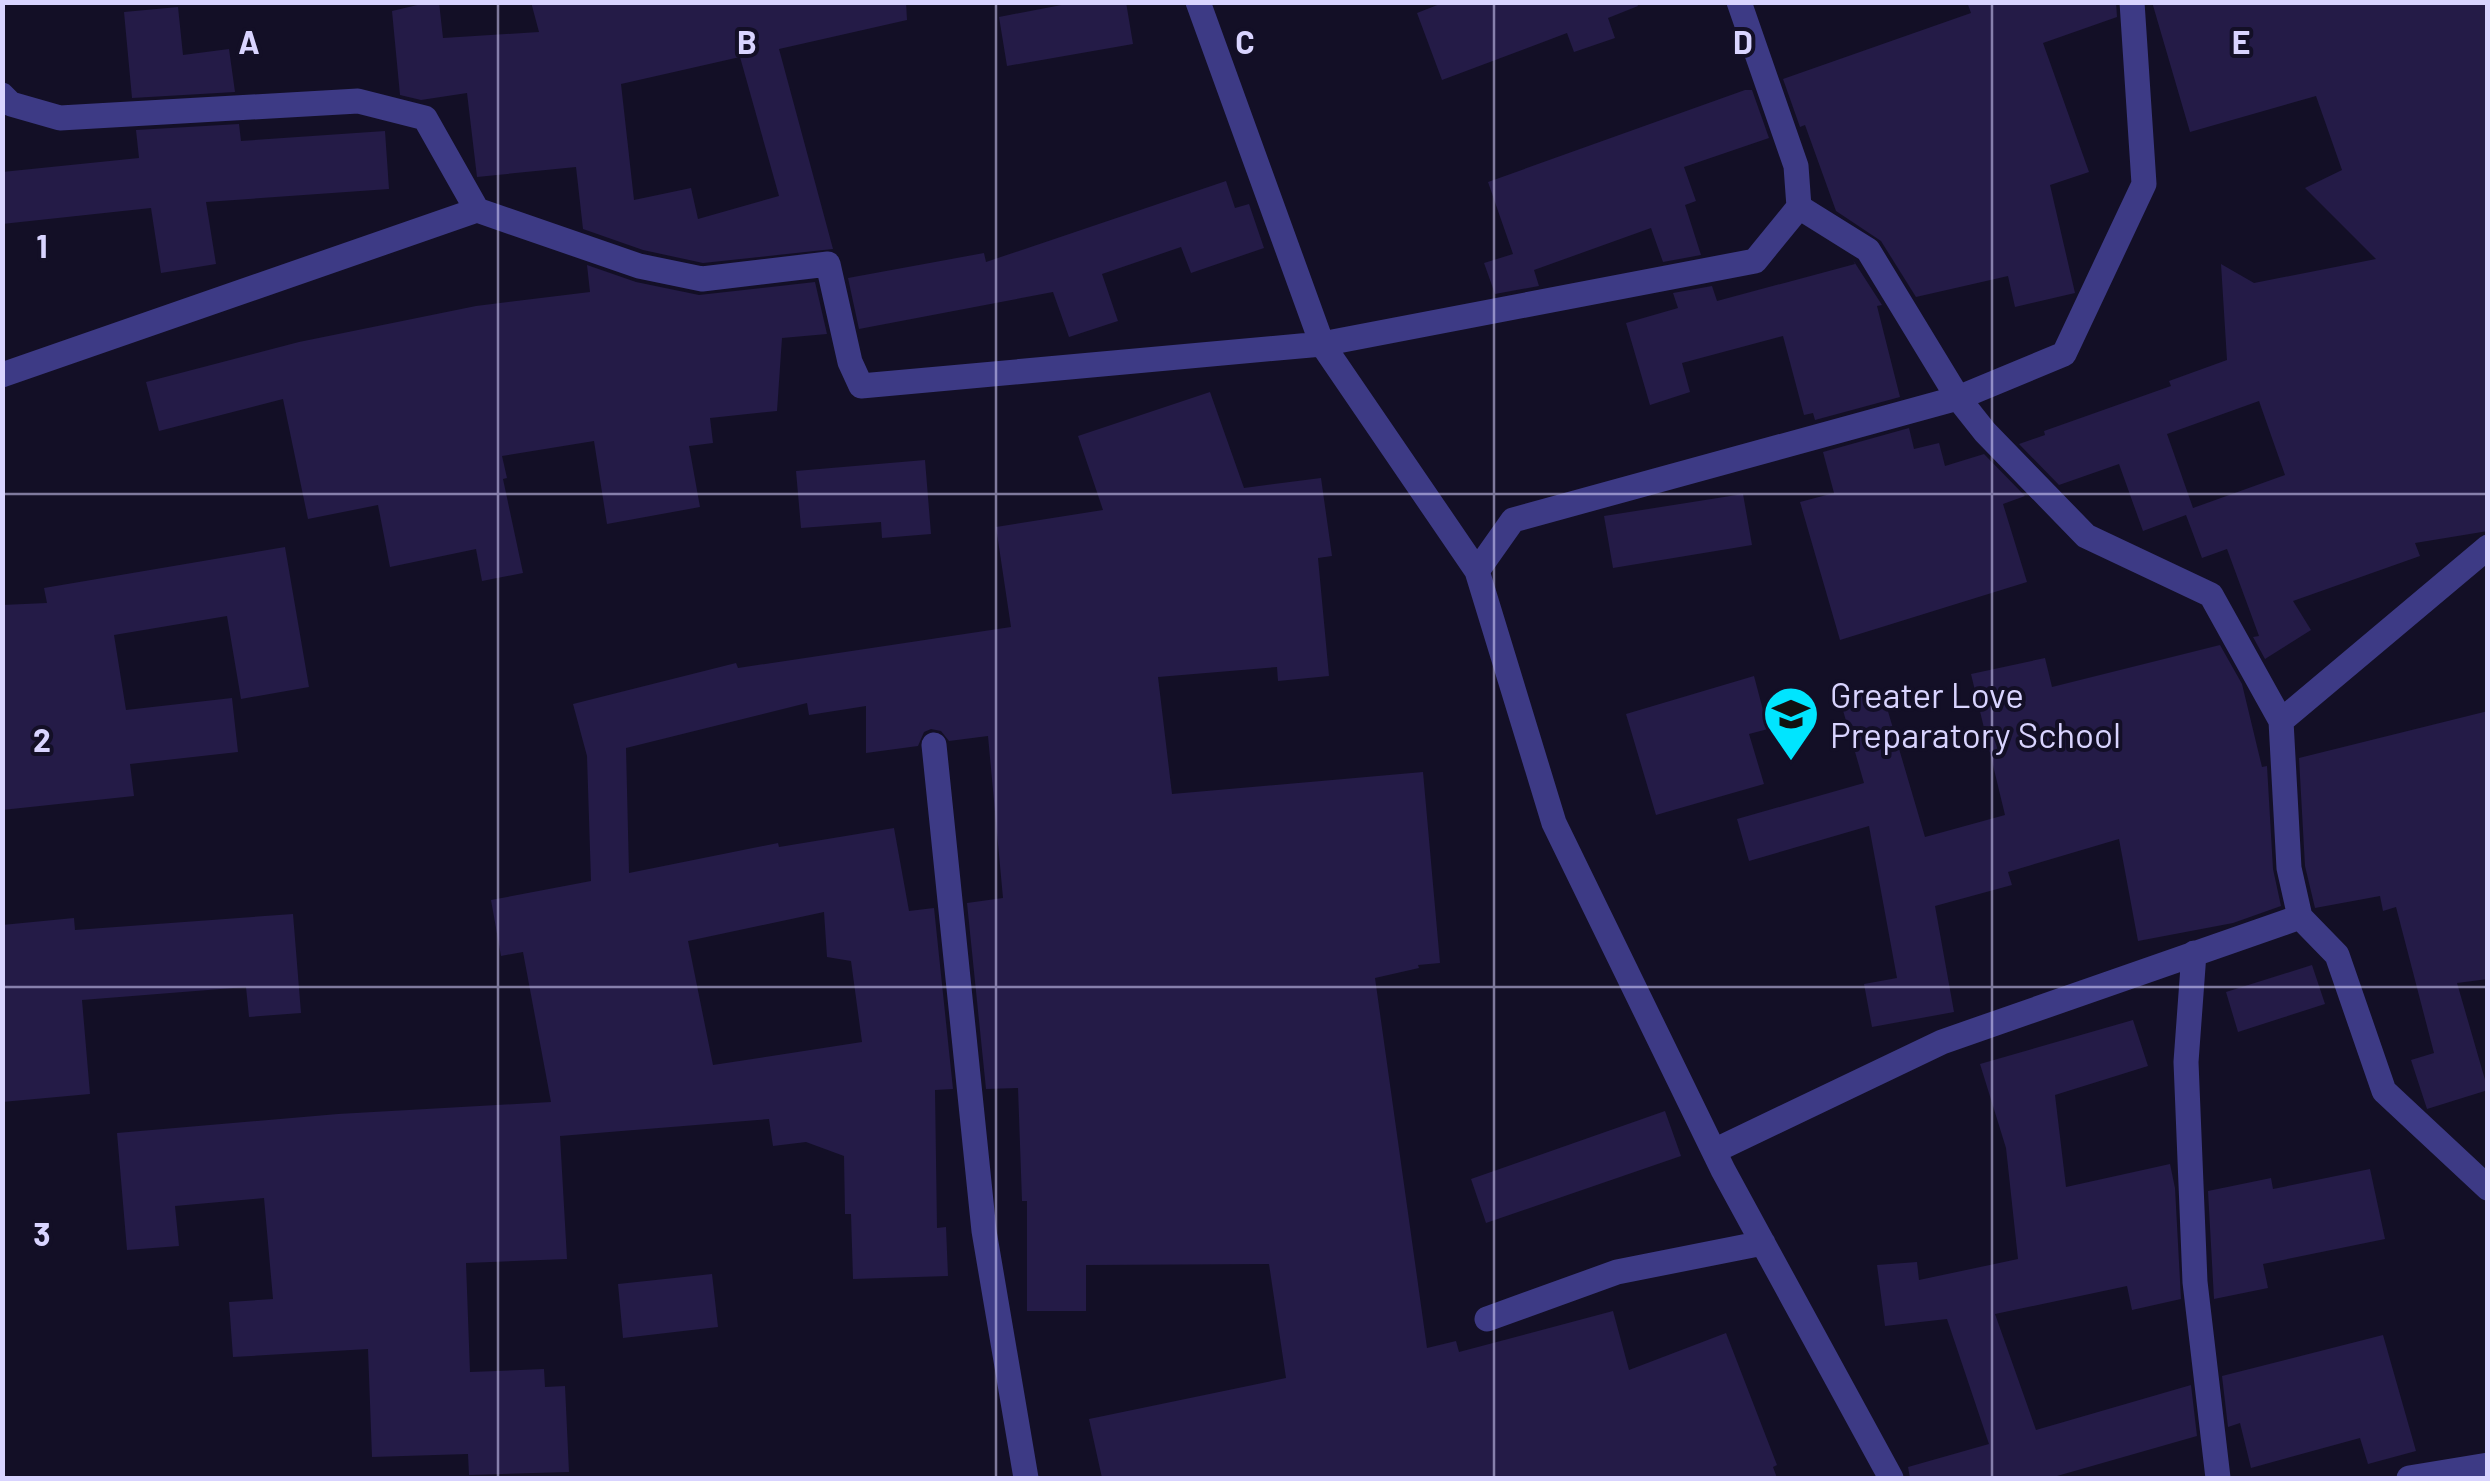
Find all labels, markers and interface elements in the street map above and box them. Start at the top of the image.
text: A [238,22,260,60]
text: B [737,22,757,60]
text: C [1235,22,1255,60]
text: D [1733,22,1753,60]
text: E [2232,22,2250,60]
text: 1 [36,226,48,264]
place label: Greater Love Preparatory School [1830,673,2121,755]
school or university icon: Greater Love Preparatory School [1761,684,1821,763]
text: 2 [33,720,51,758]
text: 3 [33,1214,51,1252]

